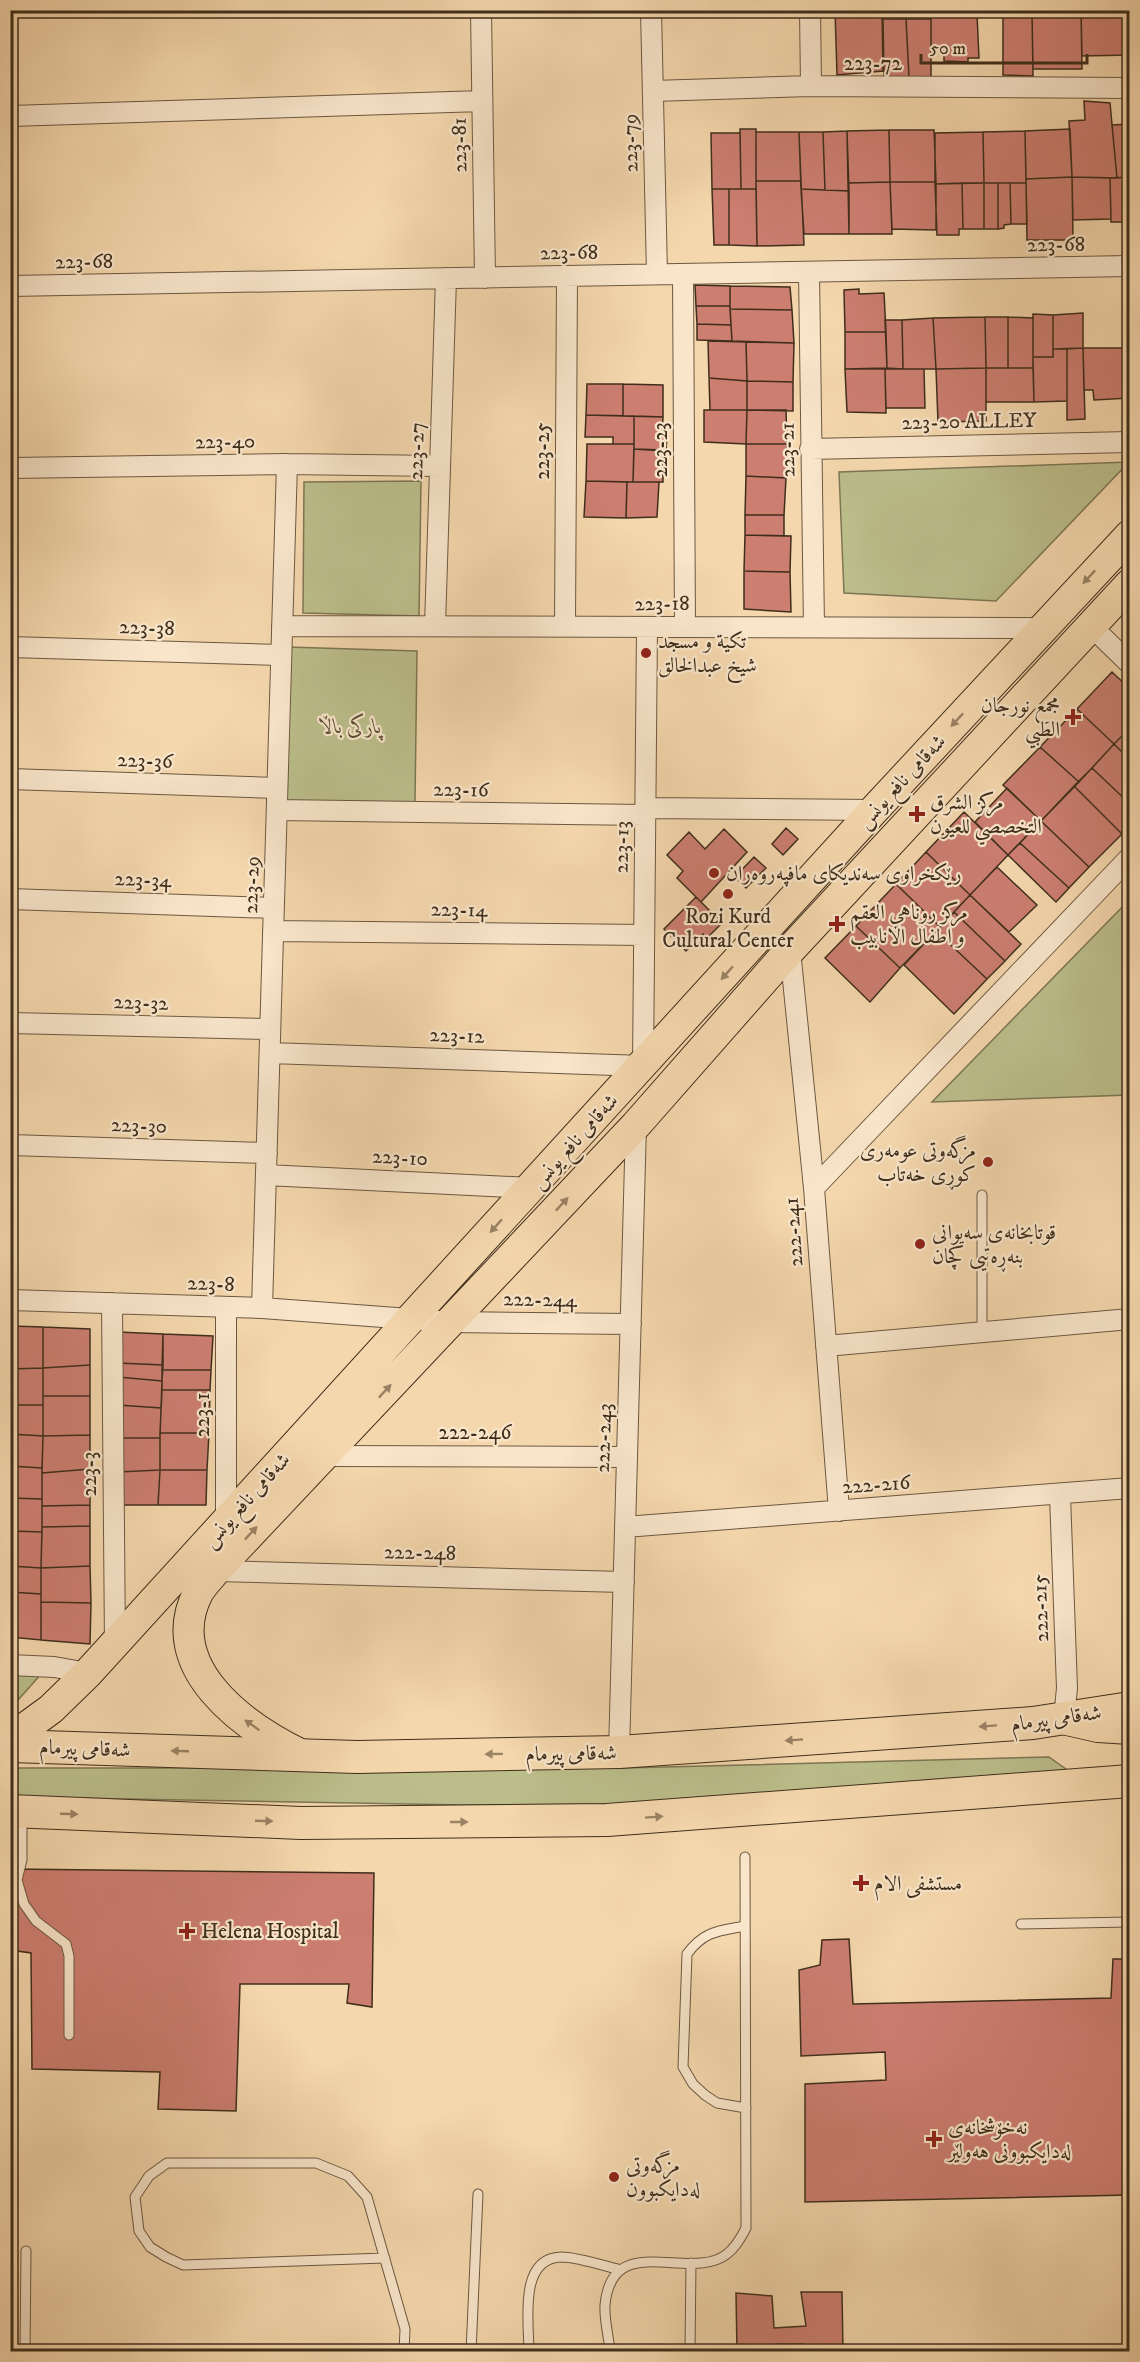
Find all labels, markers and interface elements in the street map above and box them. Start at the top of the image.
scale bar [921,27,1088,65]
text: 50 m [930,38,966,60]
street label: 223-72 [844,51,903,77]
street label: 223-79 [617,113,645,172]
street label: 223-81 [447,117,473,173]
street label: 223-68 [1027,231,1085,259]
street label: 223-68 [540,239,598,267]
street label: 223-68 [55,248,113,276]
street label: 223-20 ALLEY [901,408,1037,436]
street label: 223-27 [403,422,431,480]
street label: 223-25 [530,422,556,480]
street label: 223-23 [648,422,674,478]
street label: 223-21 [775,422,801,478]
street label: 223-40 [195,428,255,456]
one-way arrow [1083,570,1097,584]
street label: 223-18 [634,591,690,617]
street label: 223-38 [119,614,175,642]
place label: تكية و مسجد شيخ عبدالخالق [658,629,757,684]
marker: تكية و مسجد شيخ عبدالخالق [639,646,653,660]
place label: مجمع نورجان الطبي [981,693,1060,749]
marker: مجمع نورجان الطبي [1064,708,1082,726]
one-way arrow [951,712,964,727]
park label: پارکی باڵا [319,713,384,741]
street label: شەقامی نافع یونس [852,729,956,838]
street label: 223-36 [117,747,174,775]
street label: 223-16 [433,777,490,804]
place label: مركز الشرق التخصصي للعيون [930,790,1042,846]
marker: مركز الشرق التخصصي للعيون [908,805,926,823]
street label: 223-13 [609,821,635,874]
street label: 223-29 [238,856,266,914]
place label: رێکخراوی سەندیکای مافپەروەران [726,861,962,887]
street label: 223-34 [114,866,173,894]
marker: رێکخراوی سەندیکای مافپەروەران [707,866,721,880]
marker: Rozi Kurd Cultural Center [721,887,735,901]
street label: 223-14 [430,897,489,924]
place label: مركز روناهي العقم و اطفال الانابيب [850,900,968,950]
place label: Rozi Kurd Cultural Center [662,904,794,954]
marker: مركز روناهي العقم و اطفال الانابيب [828,915,846,933]
one-way arrow [721,965,734,980]
street label: 223-32 [113,989,170,1017]
street label: 223-12 [429,1022,486,1050]
street label: شەقامی نافع یونس [525,1089,628,1198]
street label: 223-30 [110,1112,167,1140]
place label: مزگەوتی عومەری کوڕی خەتاب [860,1135,976,1191]
street label: 223-10 [371,1144,429,1172]
marker: مزگەوتی عومەری کوڕی خەتاب [981,1155,995,1169]
street label: 222-241 [779,1196,809,1268]
one-way arrow [554,1197,568,1211]
one-way arrow [490,1219,504,1233]
place label: قوتابخانەی سەیوانی بنەڕەتیی کچان [932,1220,1056,1273]
marker: قوتابخانەی سەیوانی بنەڕەتیی کچان [913,1237,927,1251]
street label: 223-8 [187,1270,235,1298]
street label: 222-244 [503,1286,578,1314]
one-way arrow [377,1385,391,1399]
street label: 223-1 [190,1393,216,1437]
street label: 222-243 [590,1403,618,1473]
street label: 222-246 [439,1420,512,1446]
street label: شەقامی نافع یونس [197,1448,300,1557]
street label: 223-3 [77,1452,103,1496]
street label: 222-216 [841,1470,912,1500]
one-way arrow [244,1526,258,1541]
street label: 222-248 [384,1539,456,1567]
street label: 222-215 [1027,1574,1055,1642]
street label: شەقامی پیرمام [1009,1700,1104,1742]
one-way arrow [244,1719,260,1731]
one-way arrow [979,1721,998,1731]
street label: شەقامی پیرمام [39,1734,131,1768]
one-way arrow [784,1735,803,1745]
street label: شەقامی پیرمام [525,1740,617,1772]
one-way arrow [171,1747,190,1756]
one-way arrow [485,1750,504,1759]
one-way arrow [59,1809,78,1818]
one-way arrow [644,1812,663,1822]
one-way arrow [254,1817,273,1826]
one-way arrow [449,1817,468,1826]
place label: مستشفى الام [874,1871,962,1901]
marker: مستشفى الام [852,1874,870,1892]
place label: Helena Hospital [201,1919,339,1945]
marker: Helena Hospital [178,1922,196,1940]
place label: نەخۆشخانەی لەدایکبوونی هەولێر [946,2115,1072,2165]
marker: نەخۆشخانەی لەدایکبوونی هەولێر [925,2130,943,2148]
place label: مزگەوتی لەدایکبوون [626,2150,701,2203]
marker: مزگەوتی لەدایکبوون [607,2170,621,2184]

